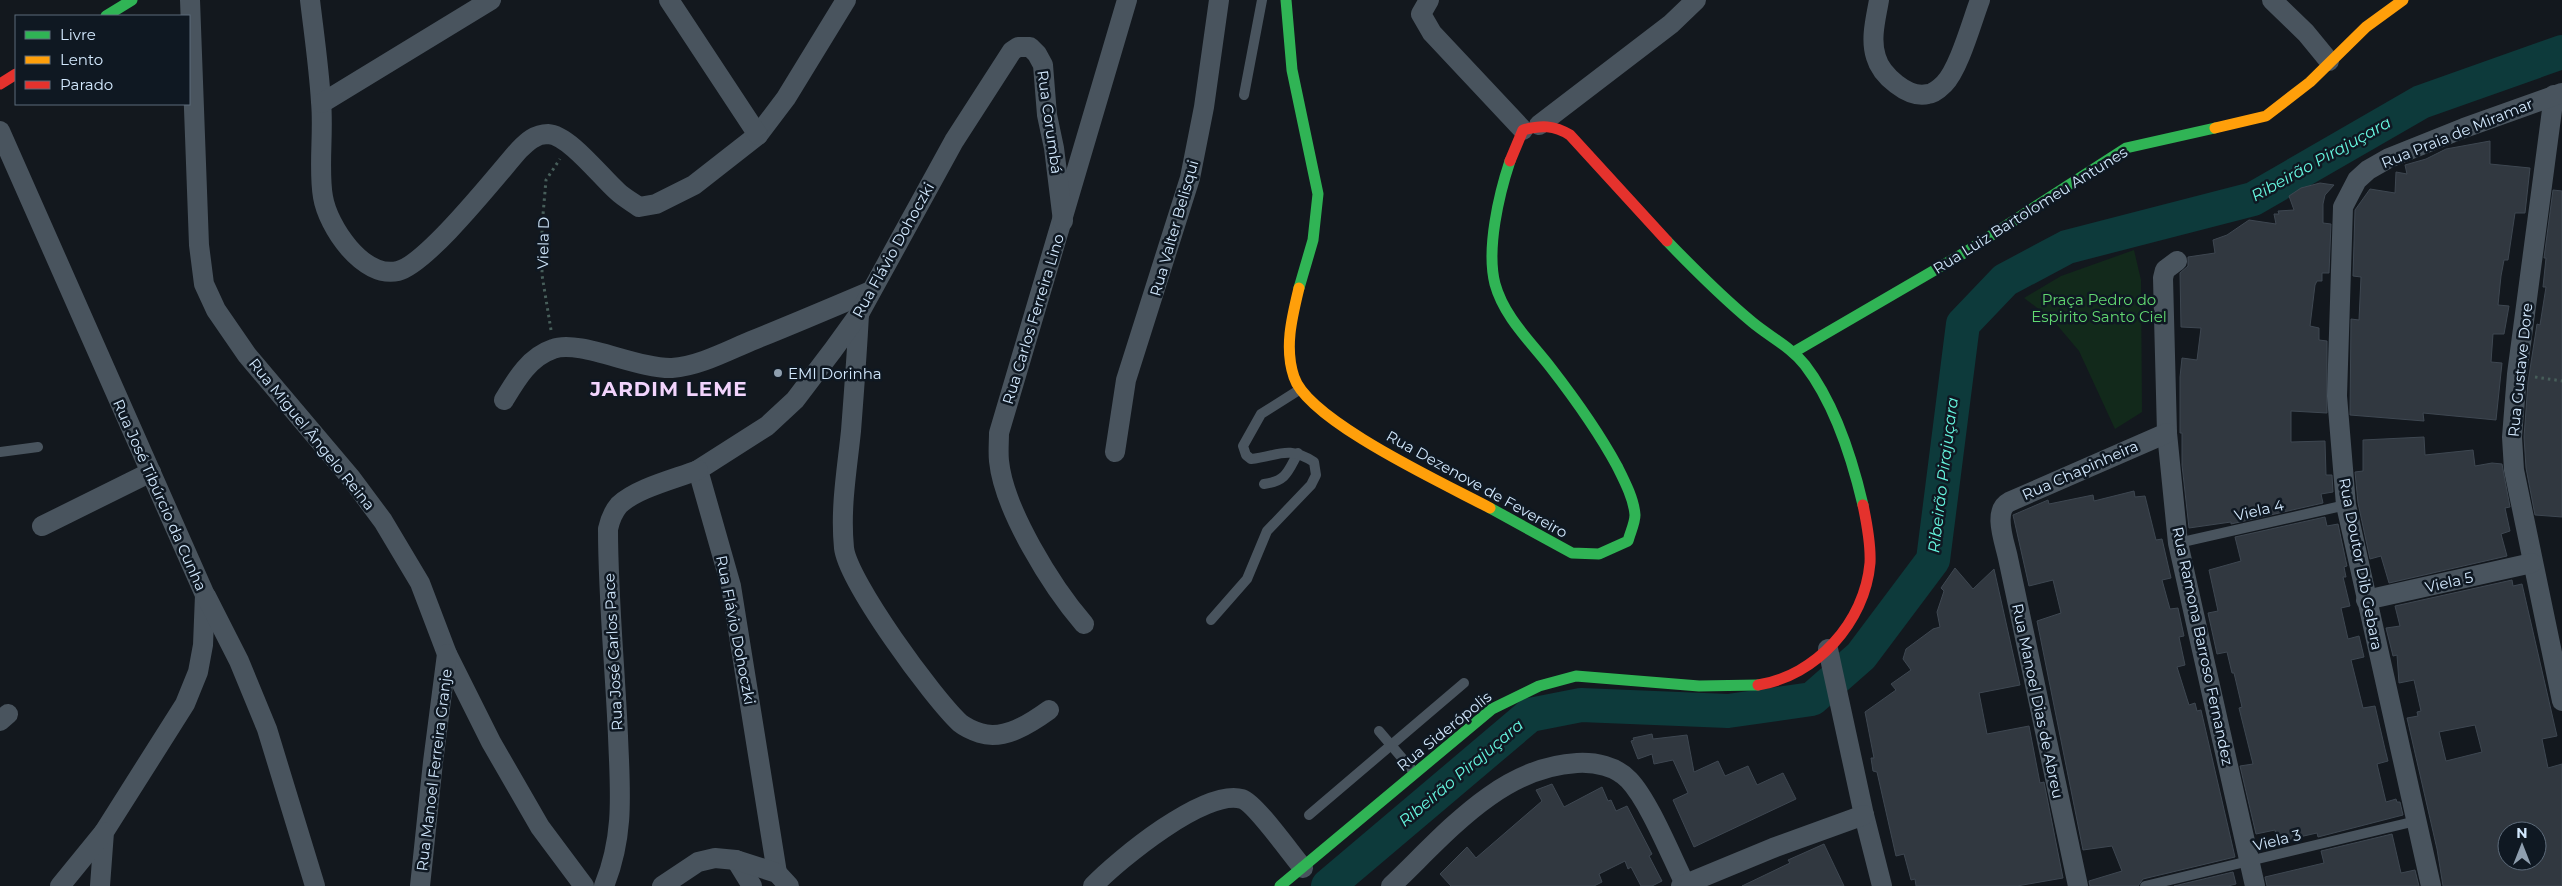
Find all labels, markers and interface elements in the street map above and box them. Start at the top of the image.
legend [15,15,190,105]
text: Livre [60,25,96,44]
text: Lento [60,50,103,69]
street label: Rua Corumbá [1033,69,1067,175]
text: Parado [60,75,113,94]
street label: Rua Praia de Miramar [2378,94,2536,172]
water label: Ribeirão Pirajuçara [2248,113,2394,205]
street label: Rua Luiz Bartolomeu Antunes [1929,142,2131,278]
street label: Rua Valter Belisqui [1145,158,1203,298]
street label: Rua Flávio Dohoczki [848,179,938,321]
street label: Viela D [533,217,553,269]
street label: Rua Carlos Ferreira Lino [998,231,1068,407]
park label: Praça Pedro do Espirito Santo Ciel [2031,290,2167,326]
street label: Rua Gustave Dore [2504,302,2536,438]
street label: Rua Miguel Ângelo Reina [245,354,379,514]
place label: EMI Dorinha [788,364,882,383]
marker: EMI Dorinha [772,367,784,379]
district label: JARDIM LEME [589,377,748,401]
street label: Rua José Tibúrcio da Cunha [109,396,211,594]
water label: Ribeirão Pirajuçara [1924,396,1962,554]
street label: Rua Dezenove de Fevereiro [1383,426,1571,542]
street label: Rua Chapinheira [2019,436,2141,504]
street label: Rua Doutor Dib Gebara [2335,476,2387,652]
street label: Viela 4 [2232,495,2286,525]
street label: Rua Ramona Barroso Fernandez [2168,525,2238,767]
street label: Rua Flávio Dohoczki [712,554,760,706]
street label: Viela 5 [2423,567,2475,597]
street label: Rua José Carlos Pace [599,573,627,731]
street label: Rua Manoel Dias de Abreu [2008,602,2068,800]
street label: Rua Manoel Ferreira Granje [412,668,456,872]
street label: Rua Siderópolis [1393,687,1495,775]
water label: Ribeirão Pirajuçara [1395,715,1527,831]
north arrow [2497,821,2547,871]
text: N [2516,824,2528,842]
street label: Viela 3 [2251,825,2303,855]

